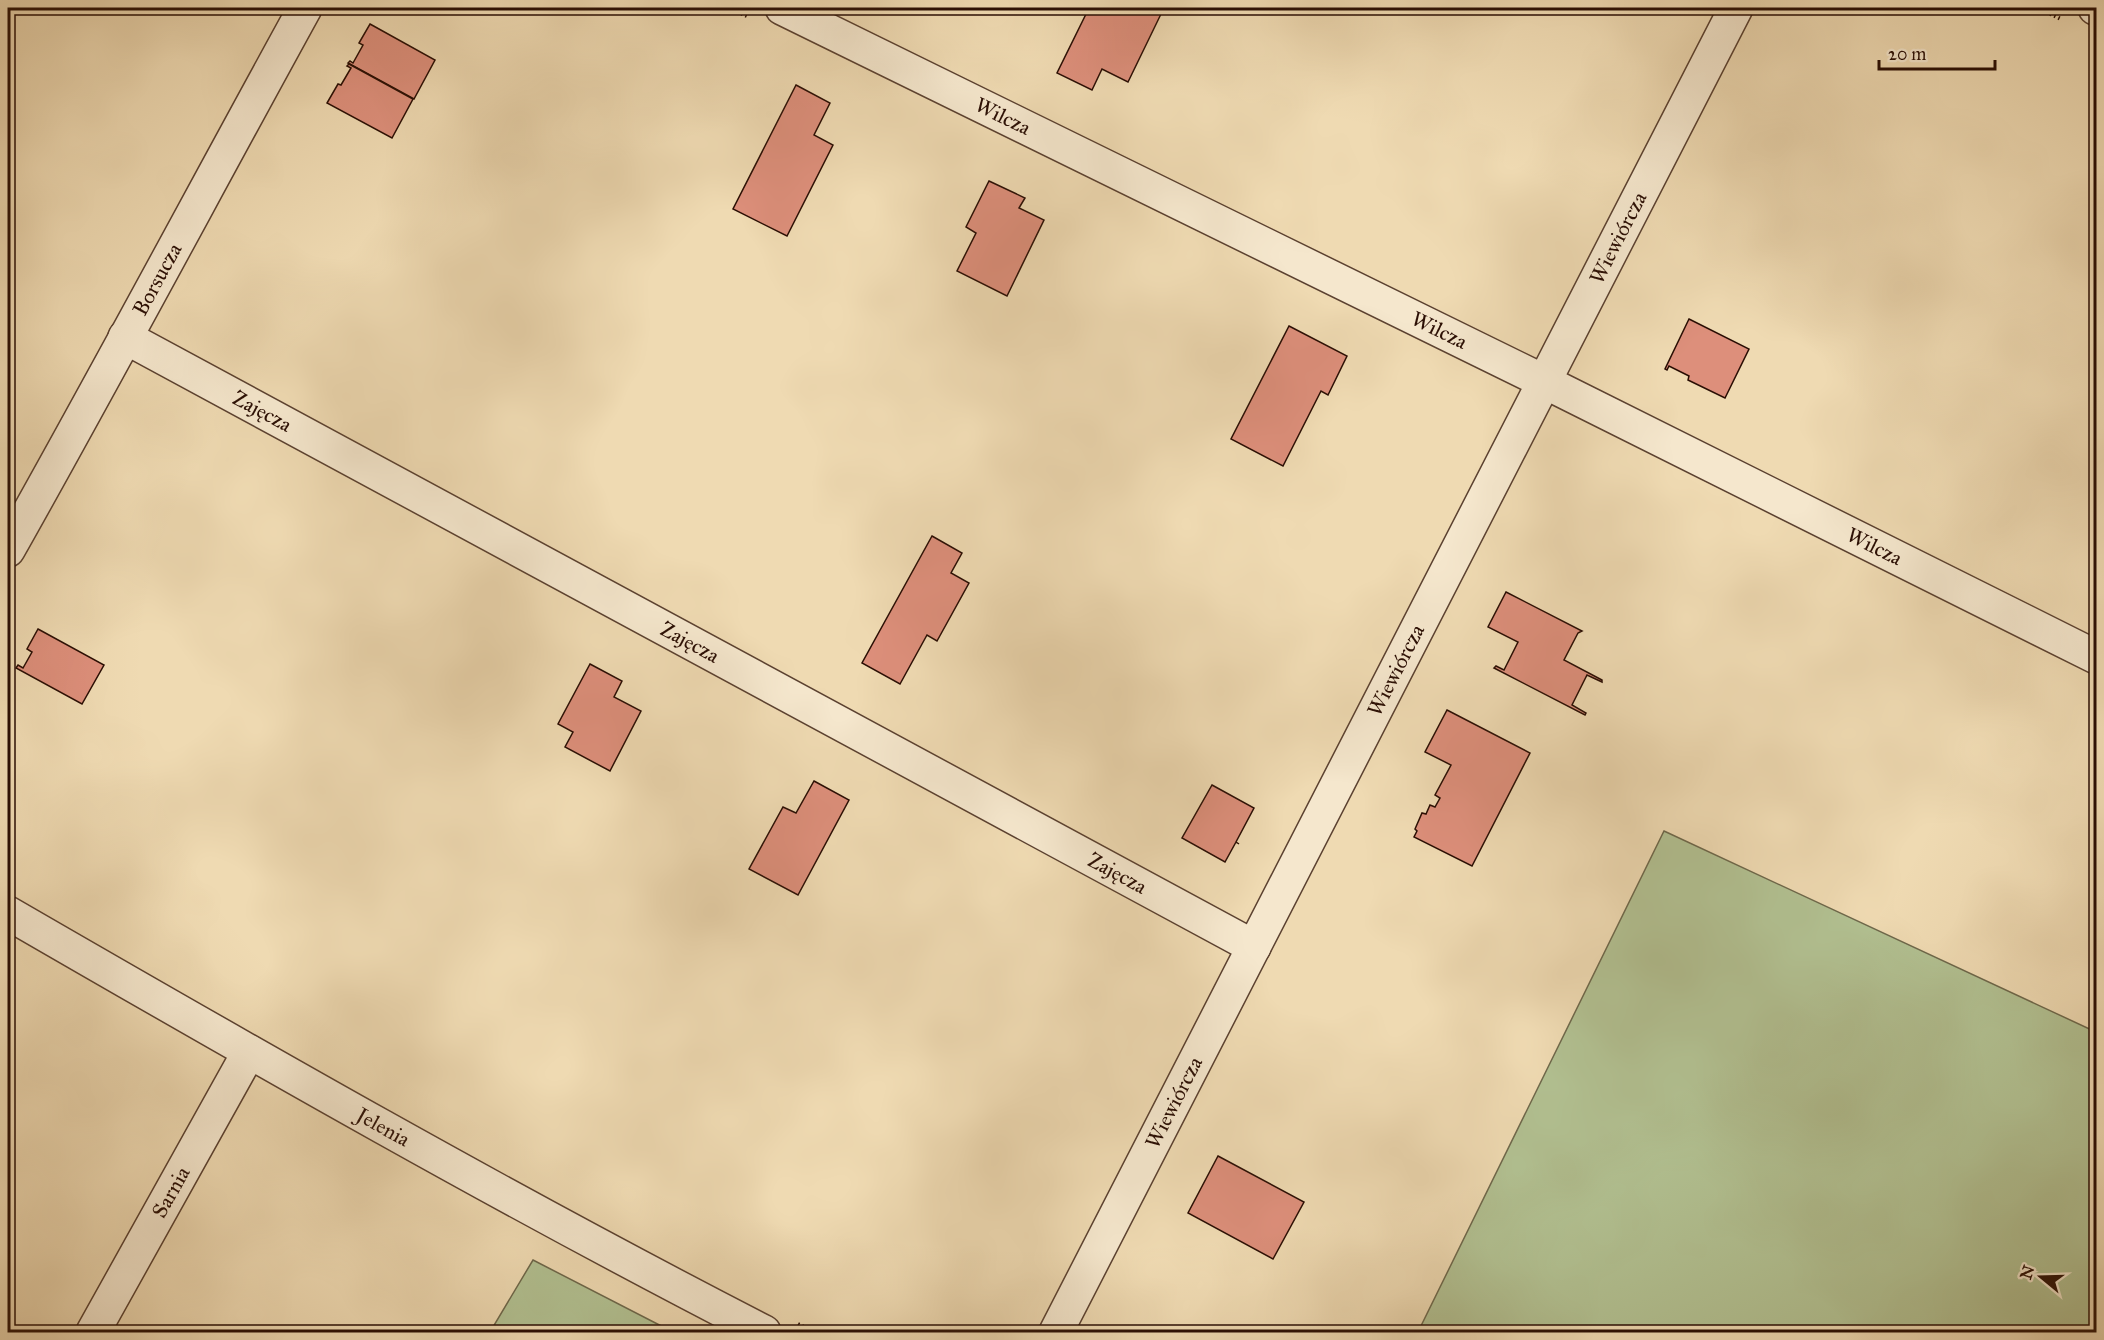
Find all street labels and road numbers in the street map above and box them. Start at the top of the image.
street label: Wilcza [971,92,1035,141]
street label: Wiewiórcza [1584,187,1652,288]
street label: Borsucza [127,238,188,320]
street label: Wilcza [1407,306,1472,355]
street label: Zajęcza [228,385,296,438]
street label: Wilcza [1842,522,1907,571]
street label: Zajęcza [656,616,724,669]
street label: Wiewiórcza [1362,620,1430,720]
street label: Zajęcza [1083,847,1152,900]
street label: Wiewiórcza [1140,1052,1208,1153]
street label: Jelenia [350,1101,415,1152]
street label: Sarnia [146,1162,196,1223]

